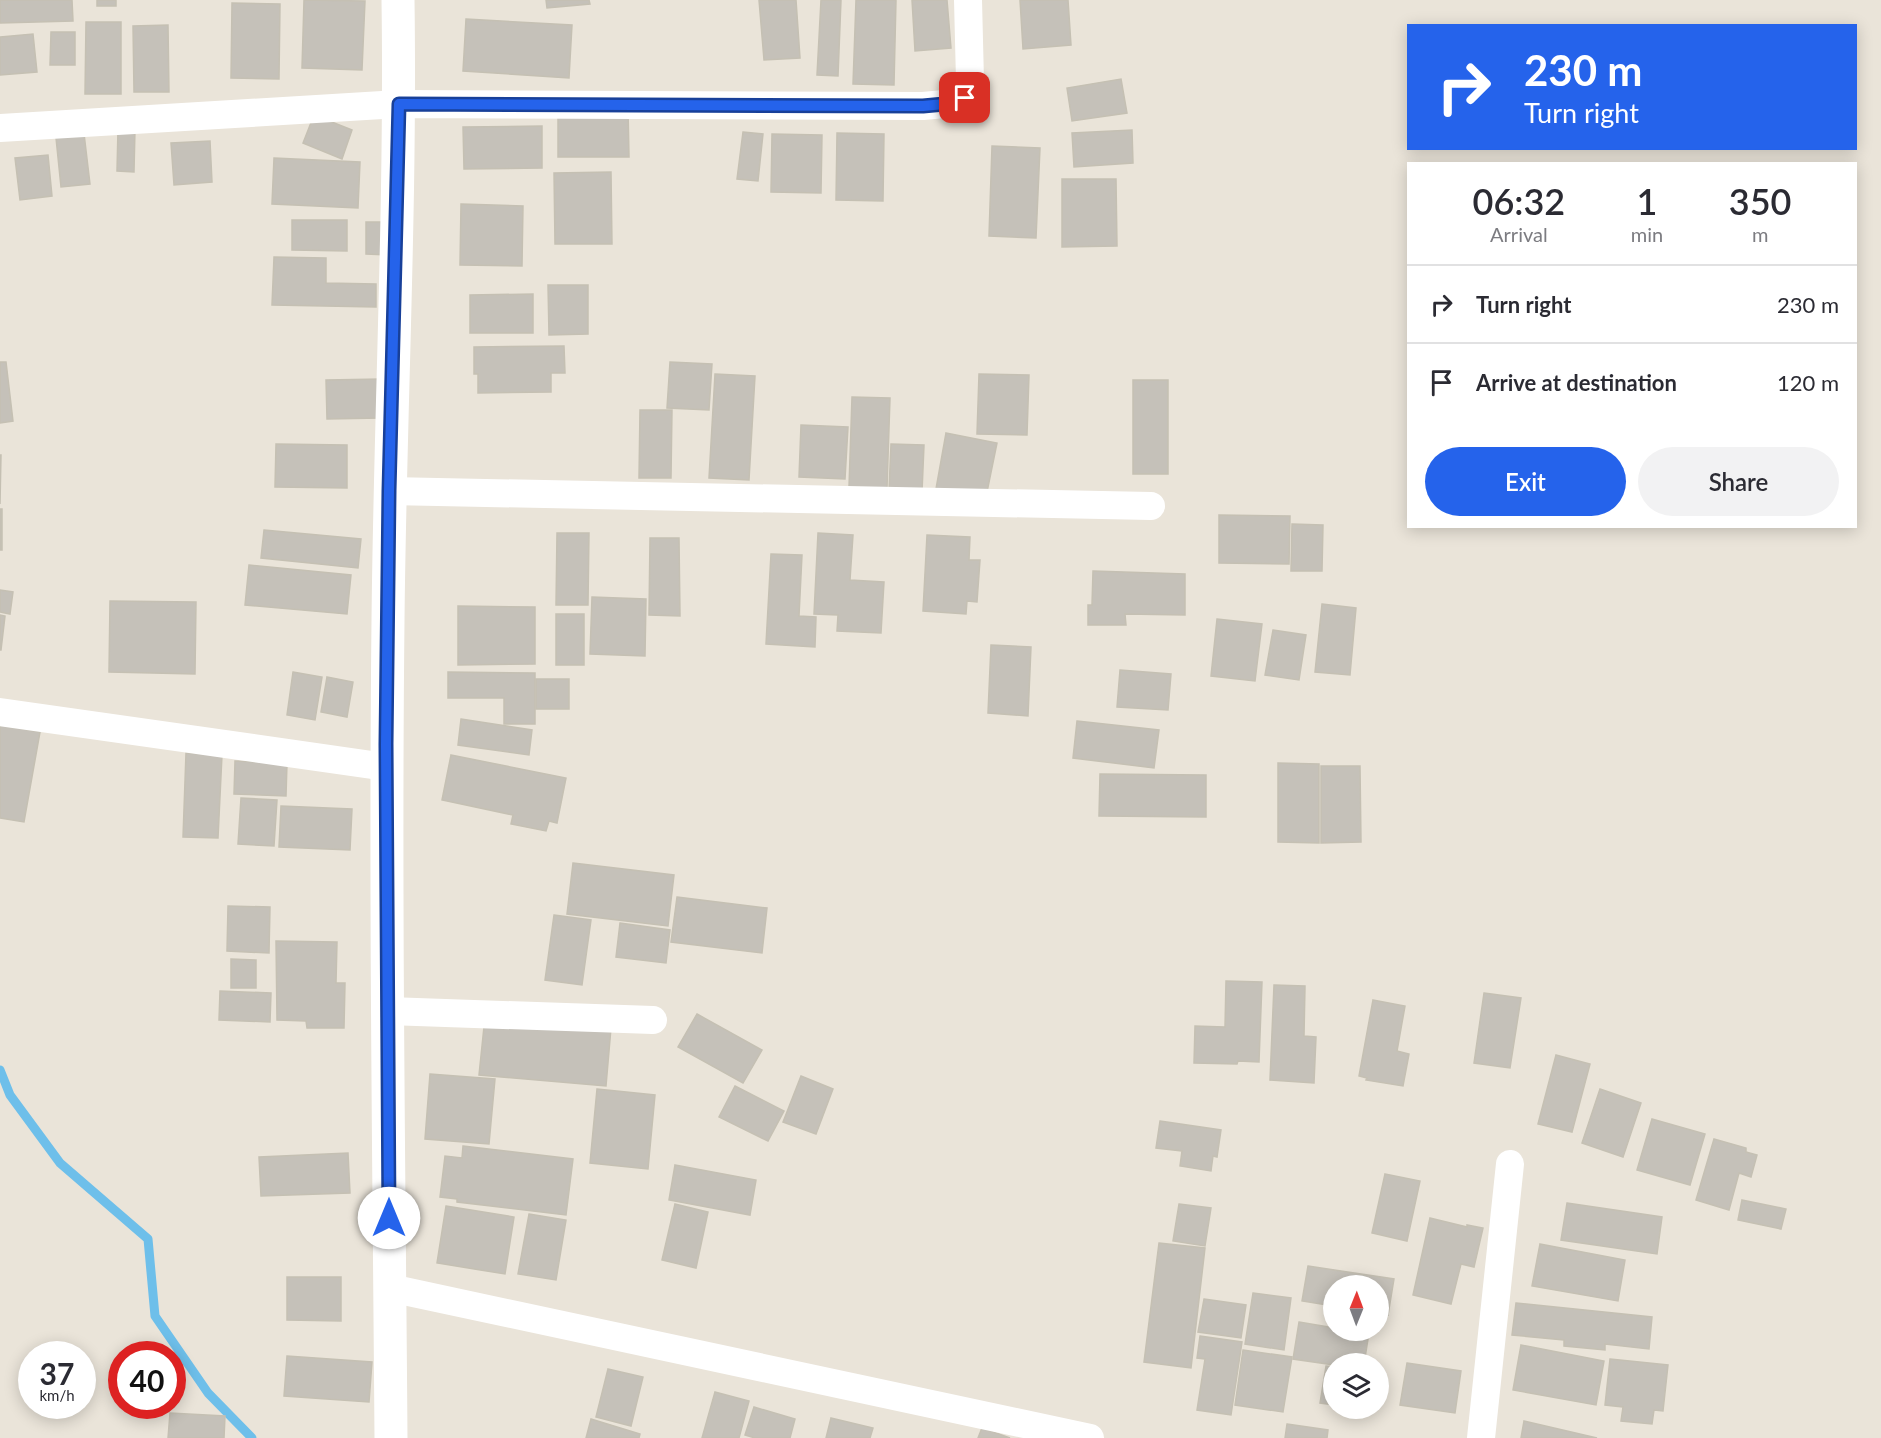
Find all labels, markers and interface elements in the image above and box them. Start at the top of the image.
text: 230 m [1524,45,1642,95]
icon: right [1425,48,1503,126]
pin [939,72,990,123]
icon: arrive [948,81,981,114]
text: Turn right [1524,96,1639,129]
text: 06:32 [1473,179,1565,223]
text: 1 [1637,179,1657,223]
text: 350 [1729,179,1791,223]
text: Arrival [1490,222,1548,246]
text: min [1631,222,1663,246]
text: m [1752,222,1768,246]
icon: right [1425,288,1458,321]
text: Turn right [1476,291,1571,318]
text: 230 m [1777,291,1839,318]
icon: arrive [1425,366,1458,399]
text: Arrive at destination [1476,369,1677,396]
text: 120 m [1777,369,1839,396]
button: Exit [1425,447,1626,516]
button: Share [1638,447,1839,516]
position arrow [357,1186,421,1250]
north arrow [1323,1275,1389,1341]
map controls [1323,1275,1389,1419]
speed limit sign: 40 [108,1341,186,1419]
button: layers [1323,1353,1389,1419]
text: 37 [40,1355,74,1391]
text: km/h [39,1386,75,1404]

